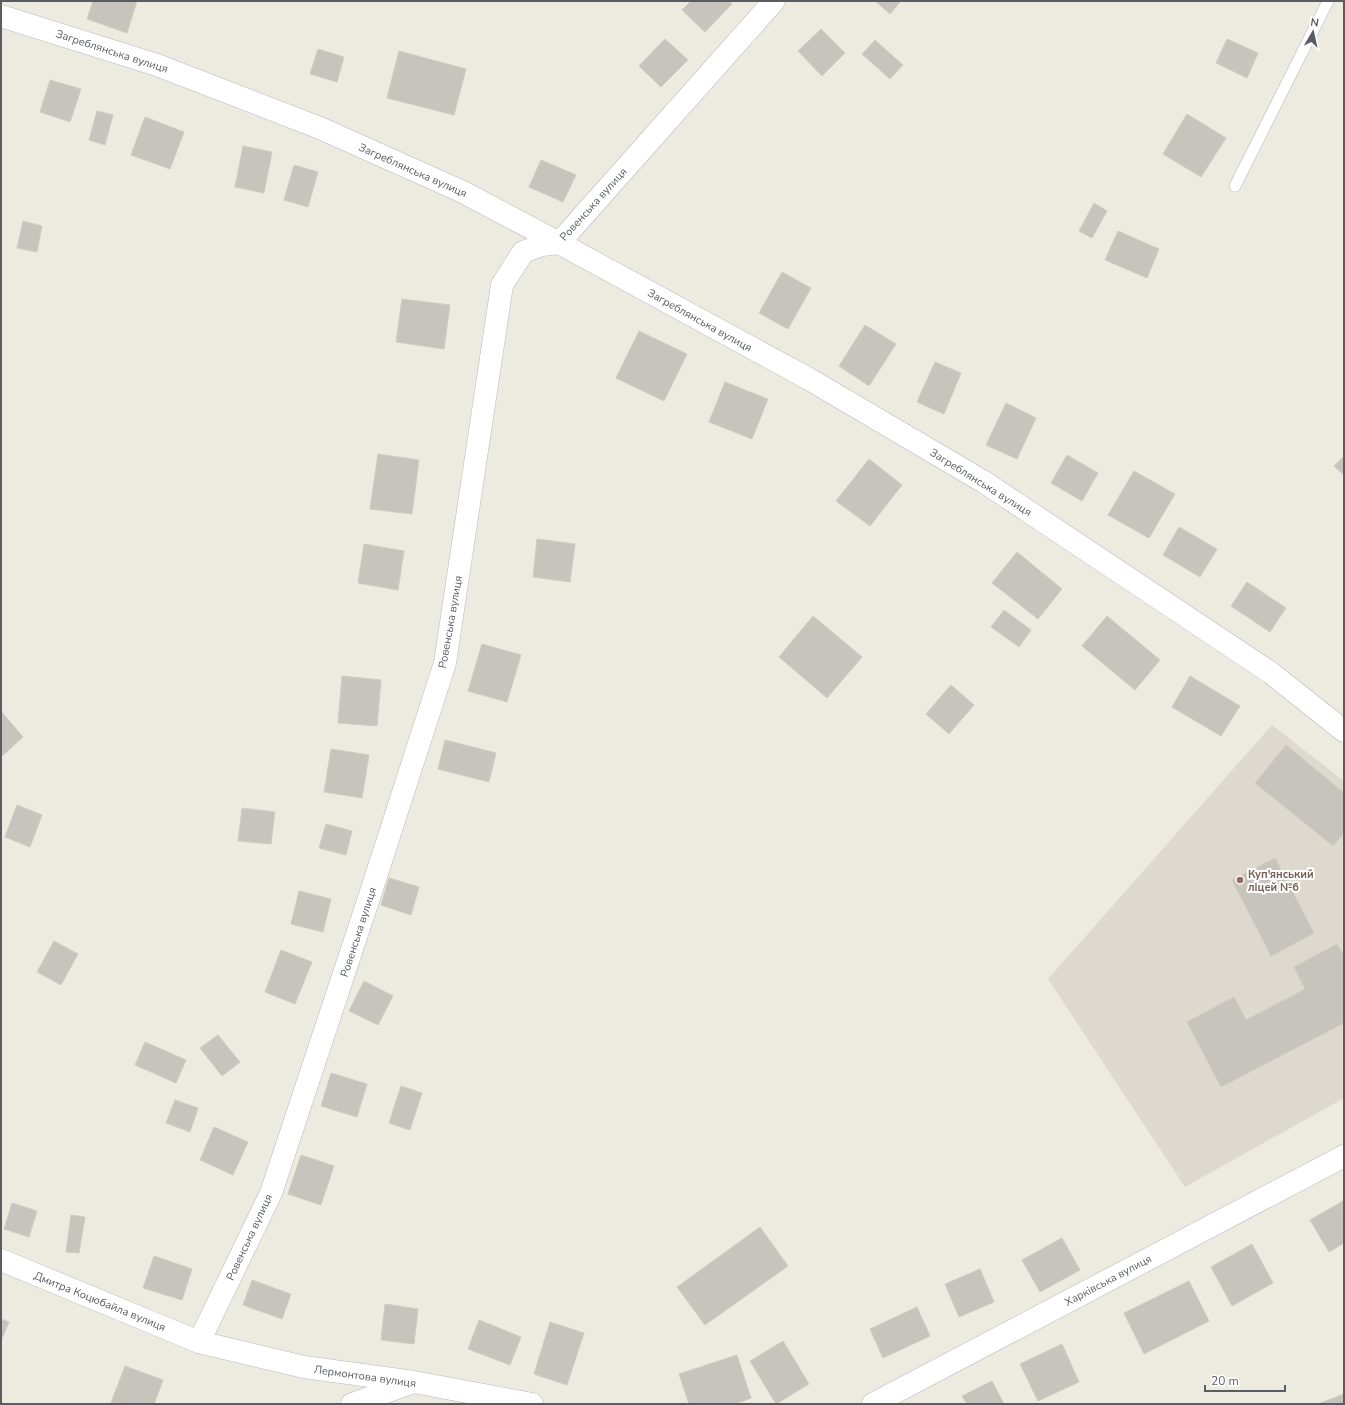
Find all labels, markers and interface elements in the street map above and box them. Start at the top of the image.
north arrow [1293,12,1333,52]
text: N [1309,15,1320,31]
street label: Загреблянська вулиця [54,26,170,77]
street label: Загреблянська вулиця [356,140,470,201]
street label: Ровенська вулиця [556,164,630,244]
street label: Загреблянська вулиця [645,285,755,355]
street label: Загреблянська вулиця [927,445,1035,520]
street label: Ровенська вулиця [435,575,466,670]
place label: Куп'янський ліцей №6 [1248,867,1314,895]
marker: Куп'янський ліцей №6 [1235,875,1245,885]
street label: Ровенська вулиця [337,885,380,979]
street label: Ровенська вулиця [223,1191,276,1283]
street label: Харківська вулиця [1062,1251,1154,1310]
street label: Дмитра Коцюбайла вулиця [32,1268,168,1335]
street label: Лермонтова вулиця [313,1362,417,1391]
scale bar [1205,1367,1285,1393]
text: 20 m [1211,1373,1239,1389]

